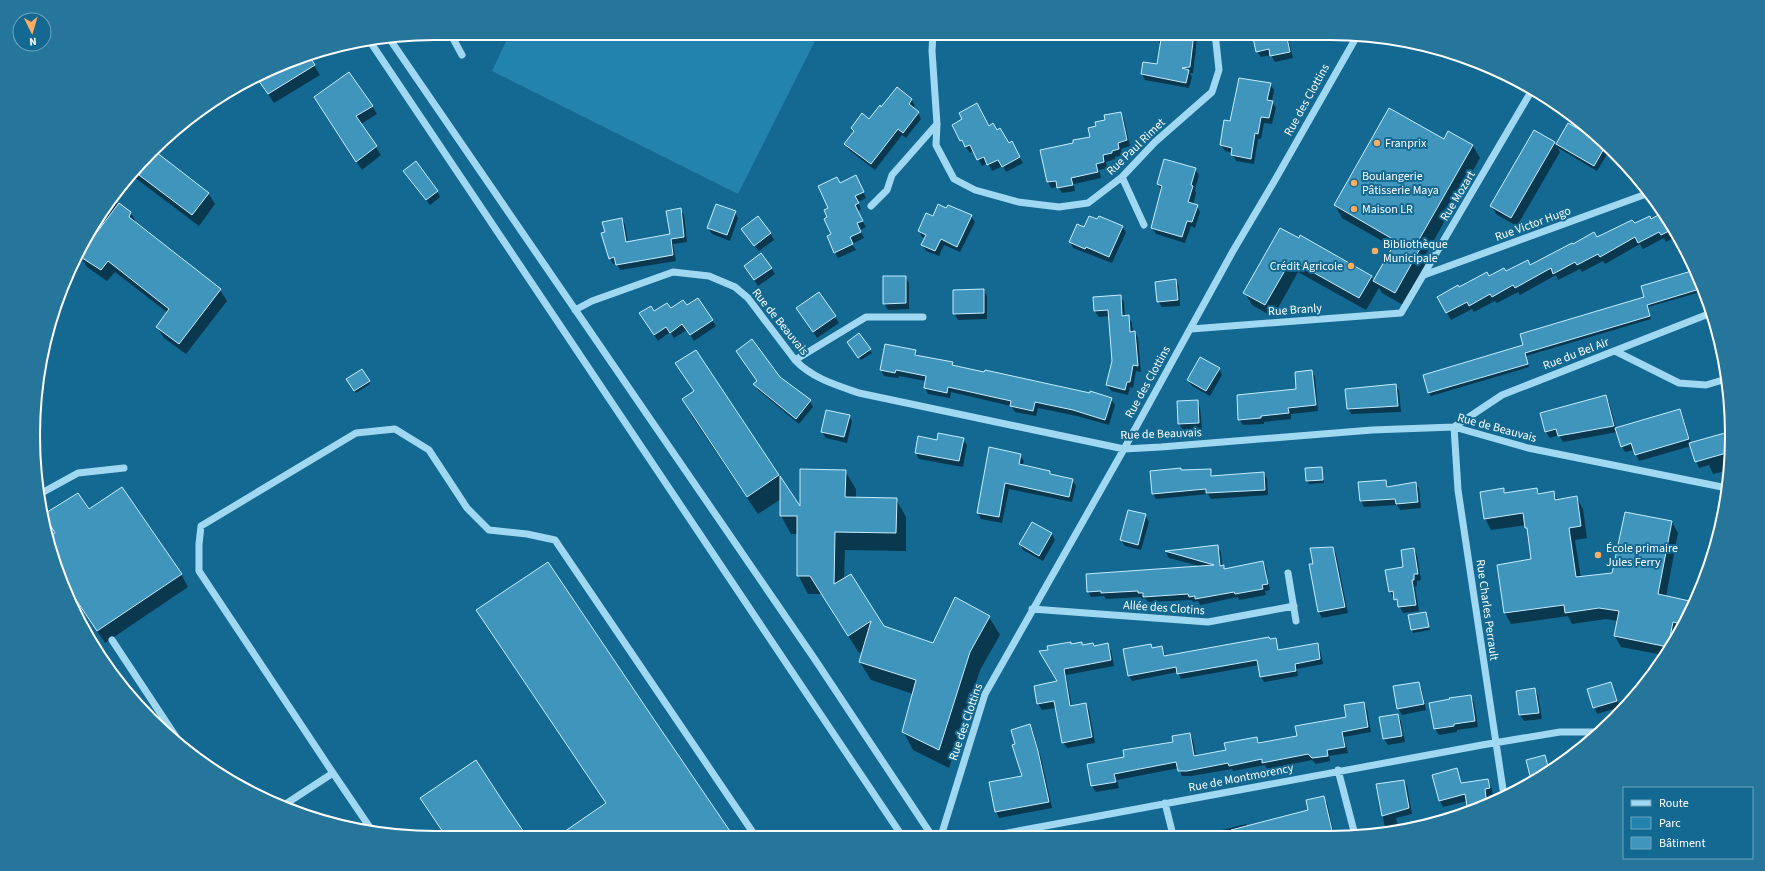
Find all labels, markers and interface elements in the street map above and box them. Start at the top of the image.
north arrow [12,12,52,52]
text: N [29,34,37,49]
street label: Rue des Clottins [1280,61,1334,139]
street label: Rue Paul Rimet [1103,115,1169,179]
place label: Franprix [1385,135,1427,152]
marker: Franprix [1372,138,1382,148]
place label: Boulangerie Pâtisserie Maya [1362,168,1439,199]
street label: Rue Mozart [1436,168,1480,224]
marker: Boulangerie Pâtisserie Maya [1349,178,1359,188]
place label: Maison LR [1362,201,1413,218]
street label: Rue Victor Hugo [1493,202,1573,246]
marker: Maison LR [1349,204,1359,214]
place label: Bibliothèque Municipale [1383,236,1448,267]
marker: Bibliothèque Municipale [1370,246,1380,256]
place label: Crédit Agricole [1270,258,1343,275]
marker: Crédit Agricole [1346,261,1356,271]
street label: Rue de Beauvais [748,285,812,359]
street label: Rue Branly [1268,300,1323,320]
street label: Rue du Bel Air [1541,333,1612,374]
street label: Rue des Clottins [1121,343,1175,421]
street label: Rue de Beauvais [1455,409,1539,447]
street label: Rue de Beauvais [1120,424,1202,444]
place label: École primaire Jules Ferry [1606,540,1678,571]
marker: École primaire Jules Ferry [1593,550,1603,560]
street label: Rue Charles Perrault [1471,558,1503,662]
street label: Allée des Clotins [1123,597,1205,619]
street label: Rue des Clottins [945,681,987,763]
street label: Rue de Montmorency [1187,759,1295,797]
legend [1623,787,1753,859]
text: Route [1659,795,1689,812]
text: Parc [1659,815,1681,832]
text: Bâtiment [1659,835,1705,852]

